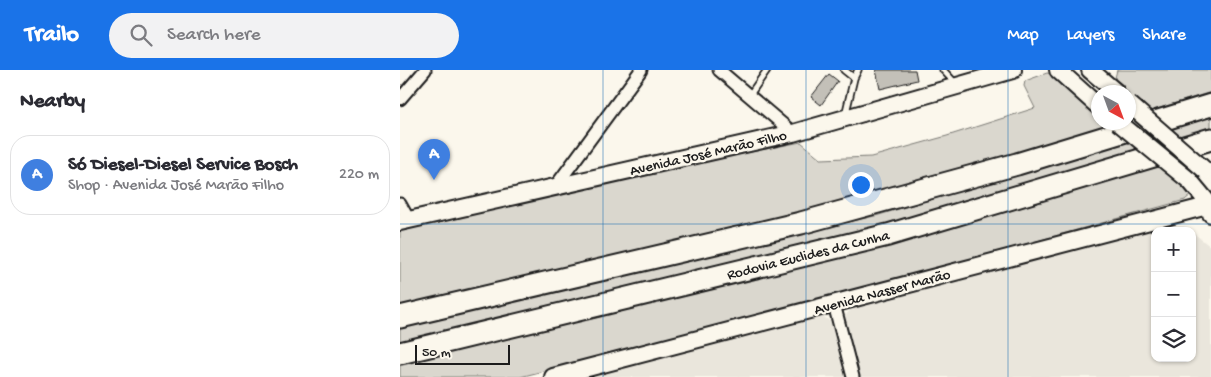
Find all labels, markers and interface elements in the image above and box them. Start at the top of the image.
search box [109,13,459,58]
text: Trailo [25,21,79,50]
icon: search [127,21,155,49]
text: Search here [167,24,261,47]
text: Map [1007,25,1039,46]
text: Layers [1067,25,1114,46]
text: Share [1142,25,1186,46]
north arrow [1091,85,1136,130]
text: Nearby [20,90,85,115]
street label: Avenida José Marão Filho [628,127,789,181]
pin: A [418,139,450,180]
text: Só Diesel-Diesel Service Bosch [68,154,298,177]
text: A [32,166,42,185]
text: 220 m [339,166,379,185]
your location [848,172,874,198]
text: Shop · Avenida José Marão Filho [68,177,284,196]
street label: Rodovia Euclides da Cunha [725,227,892,285]
map controls [1151,227,1196,362]
button: + [1151,227,1196,272]
street label: Avenida Nasser Marão [812,266,953,320]
button: − [1151,272,1196,317]
button: layers [1151,317,1196,362]
scale bar [415,342,510,365]
text: 50 m [422,345,451,362]

